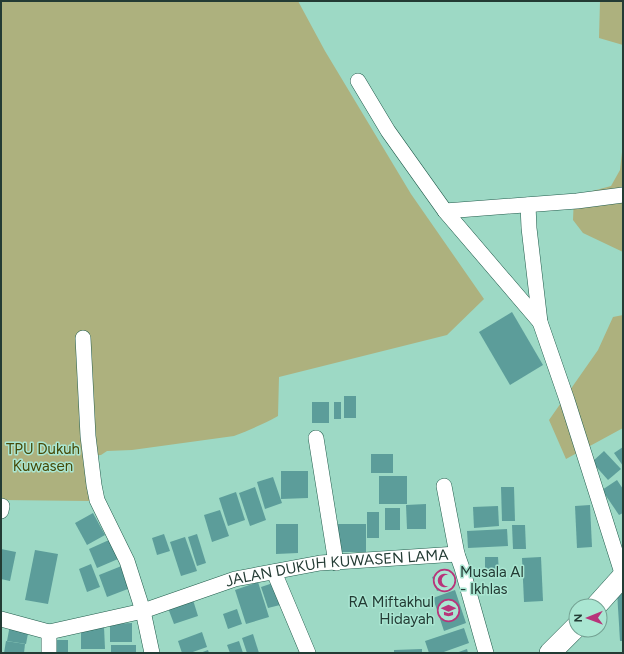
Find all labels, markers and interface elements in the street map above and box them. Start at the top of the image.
park label: TPU Dukuh Kuwasen [6,440,80,475]
street label: JALAN DUKUH KUWASEN LAMA [223,546,449,591]
place label: Musala Al - Ikhlas [460,563,524,598]
mosque icon: Musala Al - Ikhlas [431,568,457,594]
place label: RA Miftakhul Hidayah [348,593,434,628]
school or university icon: RA Miftakhul Hidayah [436,598,462,624]
north arrow [568,598,608,638]
text: N [572,614,585,623]

